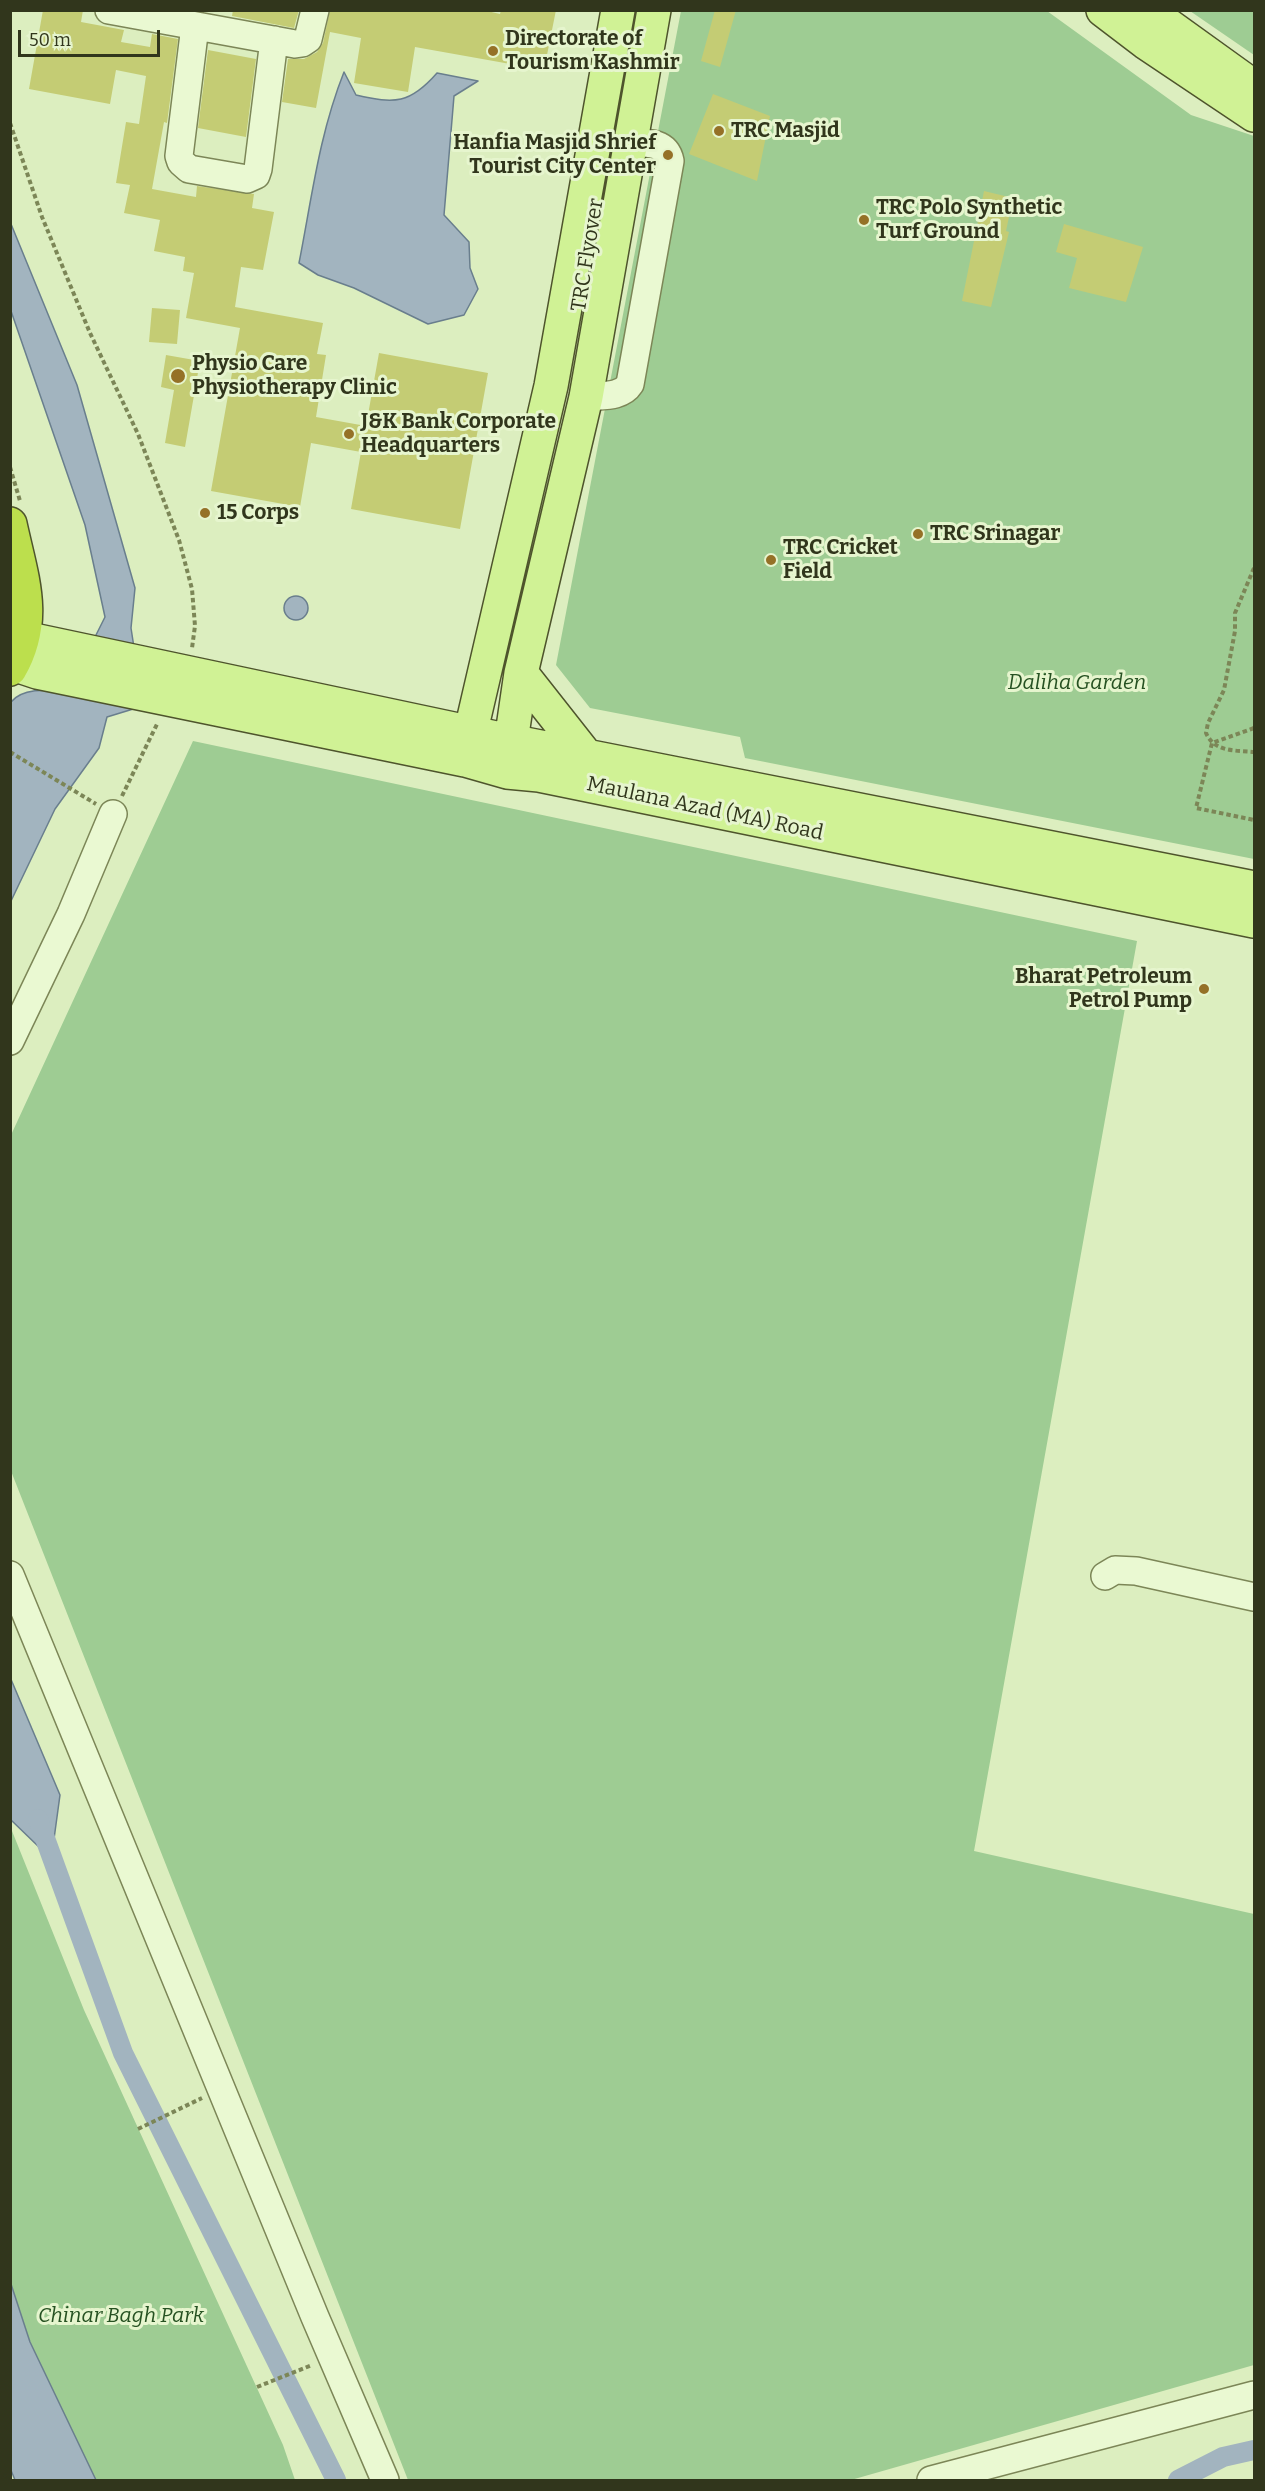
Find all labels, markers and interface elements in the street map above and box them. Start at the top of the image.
scale bar [21,18,164,56]
place label: Directorate of Tourism Kashmir [505,26,680,76]
text: 50 m [29,29,71,51]
marker: Directorate of Tourism Kashmir [486,44,500,58]
place label: TRC Masjid [731,118,840,144]
marker: TRC Masjid [712,124,726,138]
place label: Hanfia Masjid Shrief Tourist City Center [453,130,656,180]
marker: Hanfia Masjid Shrief Tourist City Center [661,148,675,162]
place label: TRC Polo Synthetic Turf Ground [876,195,1062,245]
street label: TRC Flyover [567,197,609,313]
marker: TRC Polo Synthetic Turf Ground [857,213,871,227]
place label: Physio Care Physiotherapy Clinic [192,351,397,401]
marker: Physio Care Physiotherapy Clinic [169,367,187,385]
place label: J&K Bank Corporate Headquarters [361,409,556,459]
marker: J&K Bank Corporate Headquarters [342,427,356,441]
place label: 15 Corps [217,500,299,526]
marker: 15 Corps [198,506,212,520]
place label: TRC Srinagar [930,521,1060,547]
marker: TRC Srinagar [911,527,925,541]
place label: TRC Cricket Field [783,535,898,585]
marker: TRC Cricket Field [764,553,778,567]
park label: Daliha Garden [1008,670,1146,696]
street label: Maulana Azad (MA) Road [584,772,826,846]
place label: Bharat Petroleum Petrol Pump [1015,964,1192,1014]
marker: Bharat Petroleum Petrol Pump [1197,982,1211,996]
park label: Chinar Bagh Park [38,2303,204,2329]

